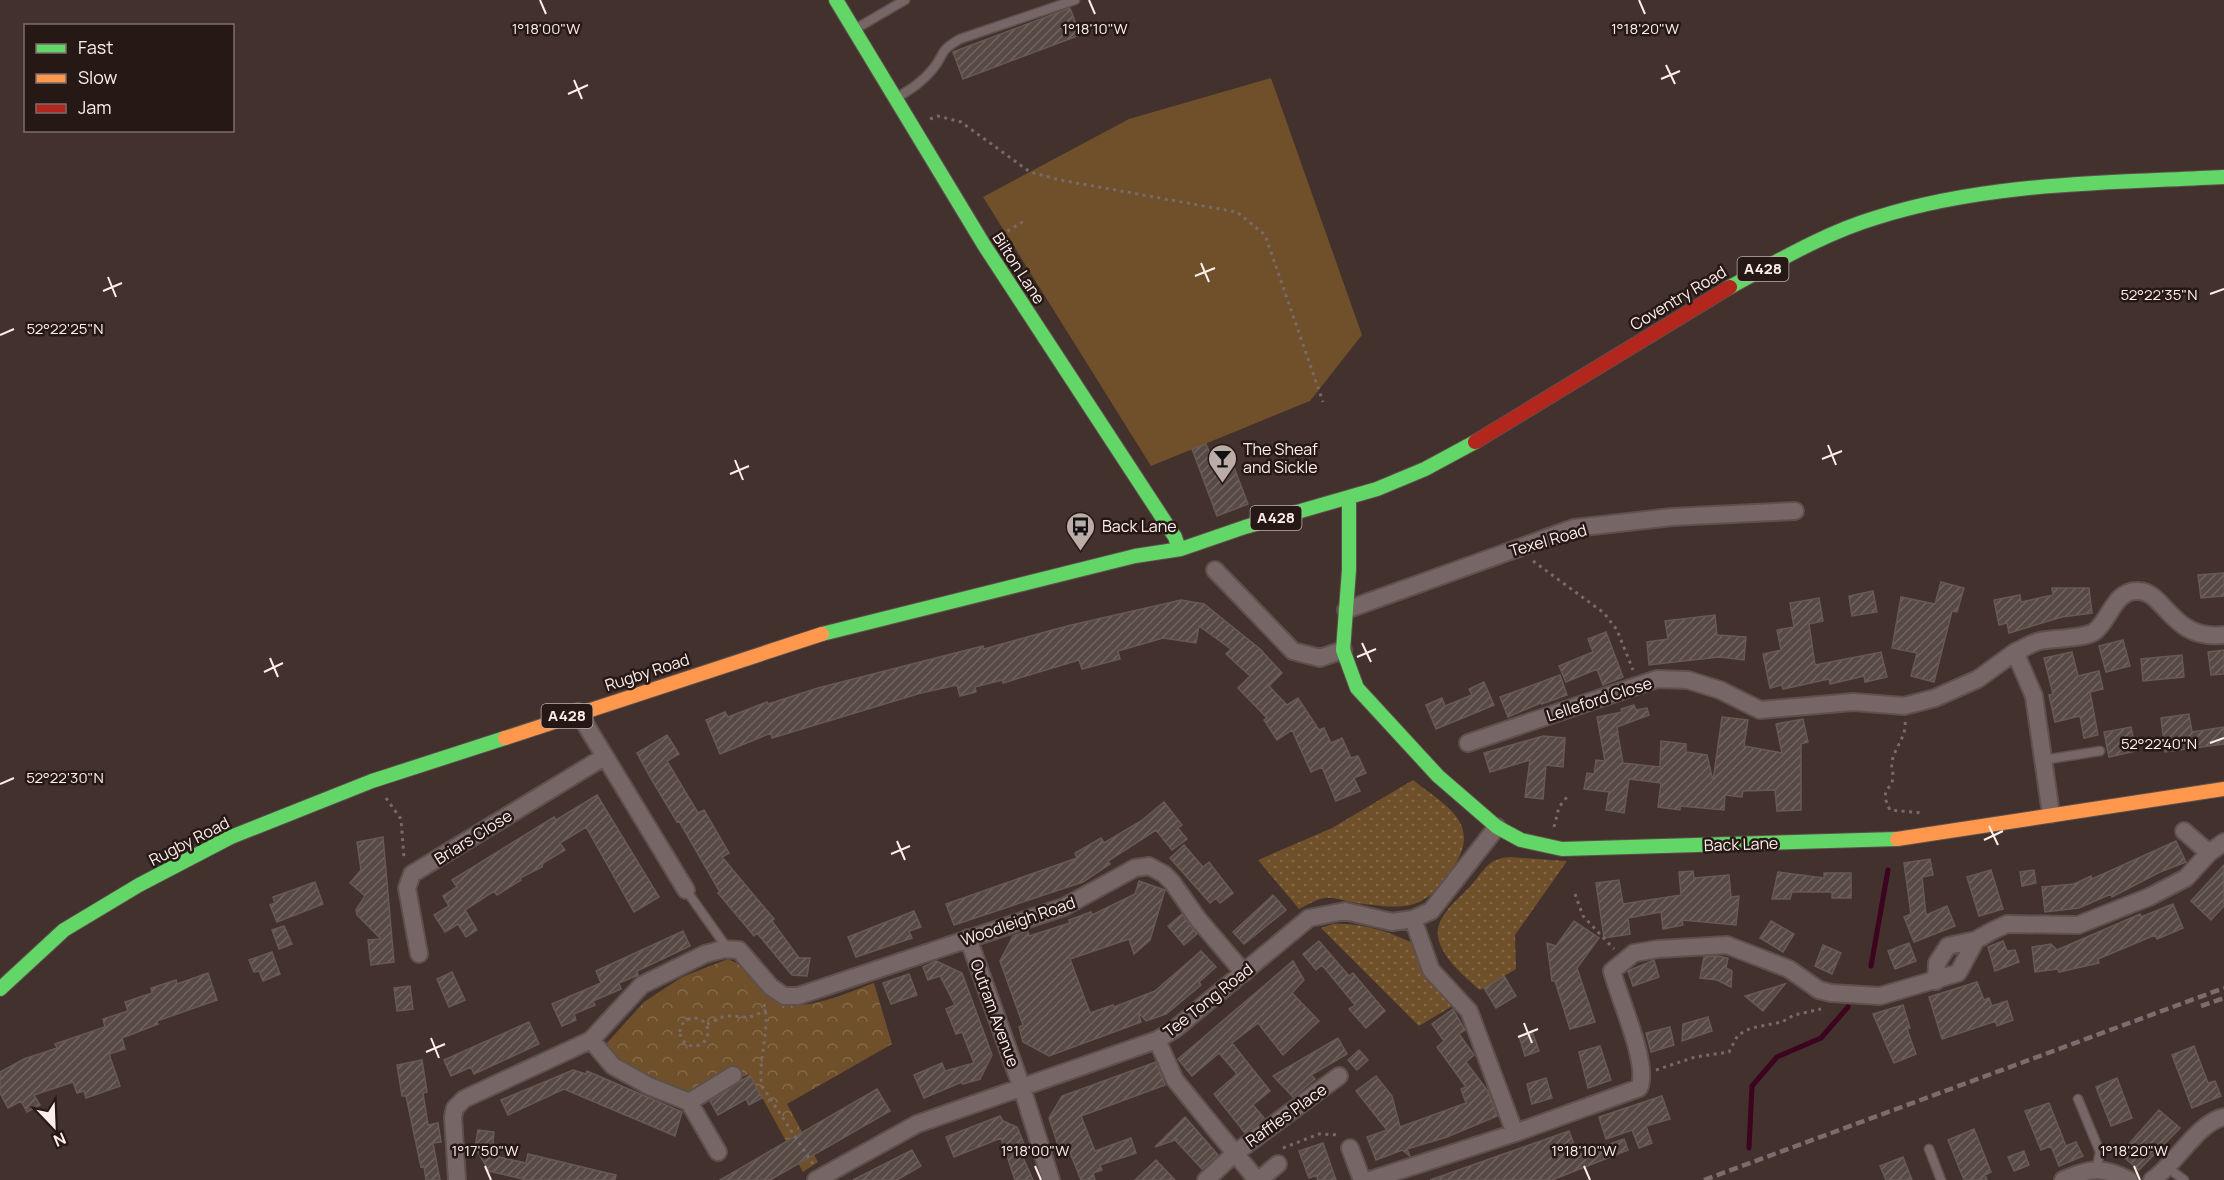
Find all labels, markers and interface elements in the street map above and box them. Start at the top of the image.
text: 1°18'00"W [512,18,580,39]
text: 1°18'10"W [1062,18,1128,39]
text: 1°18'20"W [1611,18,1679,39]
legend [24,24,234,132]
text: Fast [78,35,113,59]
text: Slow [78,65,118,89]
text: Jam [78,95,112,119]
street label: Bilton Lane [988,228,1050,308]
road number: A428 [1738,257,1788,281]
street label: Coventry Road [1626,261,1730,335]
text: 52°22'35"N [2121,284,2197,305]
text: 52°22'25"N [26,318,104,339]
place label: The Sheaf and Sickle [1243,438,1318,478]
bar icon: The Sheaf and Sickle [1206,442,1238,484]
road number: A428 [1250,506,1302,530]
bus stop icon: Back Lane [1065,510,1097,552]
place label: Back Lane [1102,515,1177,537]
street label: Texel Road [1507,518,1589,562]
street label: Rugby Road [602,648,692,696]
street label: Lelleford Close [1543,672,1655,726]
road number: A428 [542,704,592,728]
text: 52°22'40"N [2121,733,2197,754]
text: 52°22'30"N [26,767,104,788]
street label: Briars Close [430,804,516,870]
street label: Rugby Road [145,811,233,871]
street label: Back Lane [1703,832,1779,856]
street label: Woodleigh Road [958,891,1078,951]
street label: Outram Avenue [965,956,1025,1070]
street label: Tee Tong Road [1159,958,1257,1042]
street label: Raffles Place [1241,1078,1331,1152]
north arrow [24,1096,84,1156]
text: N [50,1127,69,1152]
text: 1°17'50"W [452,1140,518,1161]
text: 1°18'00"W [1001,1140,1069,1161]
text: 1°18'10"W [1551,1140,1617,1161]
text: 1°18'20"W [2100,1140,2168,1161]

